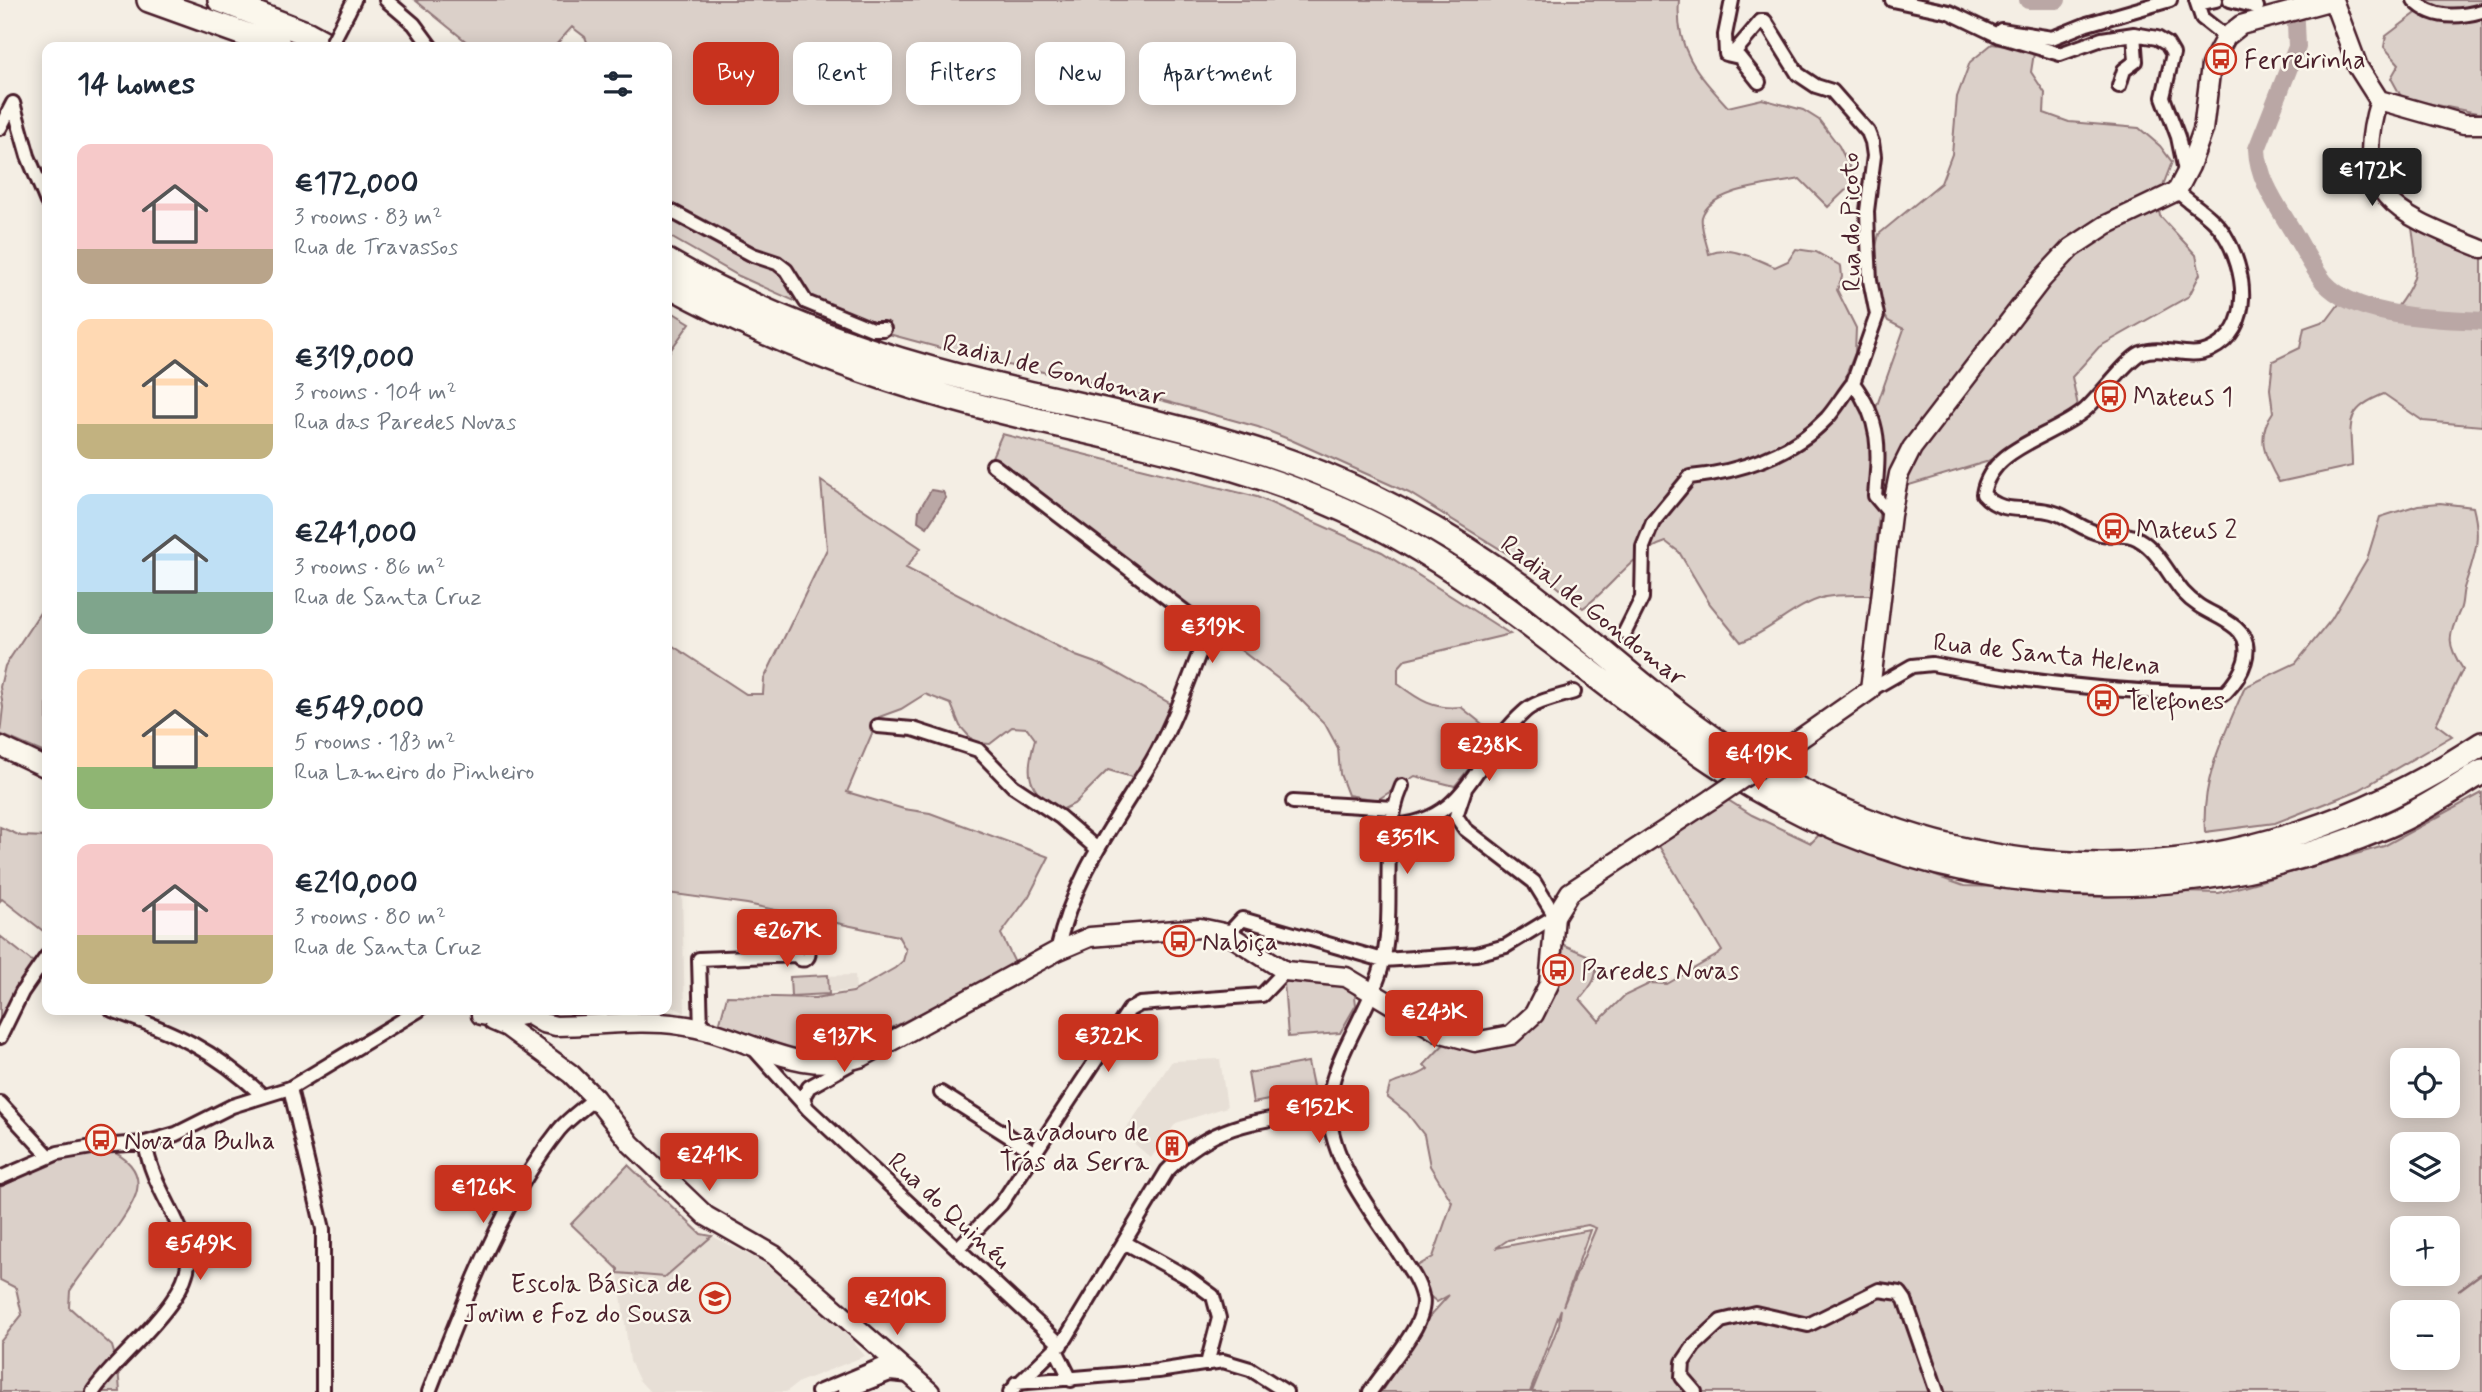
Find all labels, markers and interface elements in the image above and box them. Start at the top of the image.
chip: Buy [693,42,779,105]
chip: Rent [793,42,892,105]
chip: Filters [906,42,1021,105]
chip: New [1035,42,1125,105]
chip: Apartment [1139,42,1296,105]
bus stop icon: Ferreirinha [2204,42,2238,76]
place label: Ferreirinha [2244,44,2366,78]
text: 14 homes [77,65,195,104]
icon: filters [599,65,637,103]
pin: €172K [2323,148,2421,208]
street label: Rua do Picoto [1834,152,1870,292]
text: €172K [2339,156,2405,186]
text: €172,000 [294,164,419,203]
icon: home [133,172,217,256]
text: 3 rooms · 83 m² [294,203,442,233]
text: Rua de Travassos [294,233,458,263]
street label: Radial de Gondomar [939,327,1169,415]
text: €319,000 [294,339,414,378]
icon: home [133,347,217,431]
text: 3 rooms · 104 m² [294,378,457,408]
bus stop icon: Mateus 1 [2093,379,2127,413]
place label: Mateus 1 [2133,381,2233,415]
text: Rua das Paredes Novas [294,408,516,438]
bus stop icon: Mateus 2 [2096,512,2130,546]
text: €241,000 [294,514,417,553]
place label: Mateus 2 [2136,514,2238,548]
icon: home [133,522,217,606]
street label: Radial de Gondomar [1493,528,1694,696]
text: 3 rooms · 86 m² [294,553,445,583]
text: Rua de Santa Cruz [294,583,482,613]
pin: €319K [1163,606,1261,665]
text: €319K [1180,613,1244,643]
street label: Rua de Santa Helena [1931,626,2162,684]
bus stop icon: Telefones [2086,683,2120,717]
place label: Telefones [2126,685,2225,721]
text: €549,000 [294,689,424,728]
icon: home [133,697,217,781]
pin: €238K [1440,724,1538,783]
text: 5 rooms · 183 m² [294,728,455,758]
text: €238K [1457,731,1521,761]
pin: €419K [1709,732,1807,792]
text: €419K [1725,740,1791,770]
text: Rua Lameiro do Pinheiro [294,758,534,788]
pin: €351K [1358,816,1456,876]
text: €351K [1376,824,1438,854]
text: €210,000 [294,864,418,903]
icon: home [133,872,217,956]
text: 3 rooms · 80 m² [294,903,446,933]
pin: €267K [738,909,836,969]
text: €267K [753,917,821,947]
bus stop icon: Nabiça [1162,924,1196,958]
place label: Nabiça [1202,926,1278,960]
text: Rua de Santa Cruz [294,933,482,963]
bus stop icon: Paredes Novas [1541,953,1575,987]
place label: Paredes Novas [1581,955,1739,989]
pin: €243K [1385,990,1483,1050]
text: €243K [1401,998,1467,1028]
pin: €137K [795,1014,893,1074]
pin: €322K [1059,1014,1157,1074]
text: €137K [812,1022,876,1052]
text: €322K [1074,1022,1142,1052]
map controls [2390,1048,2460,1370]
button: locate [2390,1048,2460,1118]
pin: €152K [1270,1086,1368,1145]
text: €152K [1285,1093,1353,1123]
place label: Lavadouro de Trás da Serra [999,1116,1149,1180]
bus stop icon: Nova da Bulha [84,1123,118,1157]
place label: Nova da Bulha [124,1125,275,1159]
building icon: Lavadouro de Trás da Serra [1155,1129,1189,1163]
button: layers [2390,1132,2460,1202]
pin: €241K [660,1134,758,1193]
text: €241K [676,1141,742,1171]
street label: Rua do Quinéu [880,1145,1018,1277]
pin: €126K [434,1166,532,1225]
text: €126K [451,1173,515,1203]
button: + [2390,1216,2460,1286]
pin: €549K [151,1222,249,1282]
text: €549K [164,1230,236,1260]
place label: Escola Básica de Jovim e Foz do Sousa [463,1268,692,1332]
pin: €210K [848,1278,946,1337]
school or university icon: Escola Básica de Jovim e Foz do Sousa [698,1281,732,1315]
text: €210K [864,1285,930,1315]
button: − [2390,1300,2460,1370]

